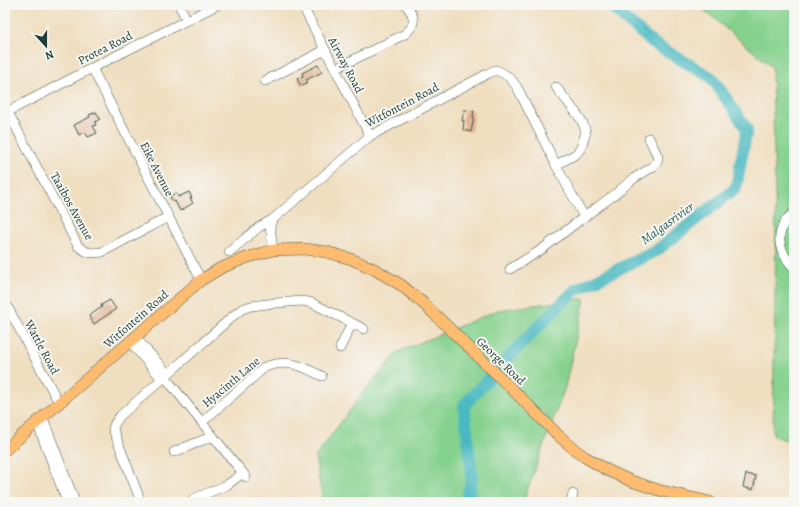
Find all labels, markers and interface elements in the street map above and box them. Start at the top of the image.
north arrow [26,26,66,66]
street label: Protea Road [75,27,136,69]
street label: Airway Road [324,33,368,96]
text: N [43,46,56,63]
street label: Witfontein Road [362,79,442,132]
street label: Eike Avenue [136,139,178,199]
street label: Taaibos Avenue [47,169,97,243]
water label: Malgasrivier [637,198,697,248]
street label: Witfontein Road [99,286,172,352]
street label: Wattle Road [21,316,63,377]
street label: George Road [473,334,529,389]
street label: Hyacinth Lane [199,353,263,411]

